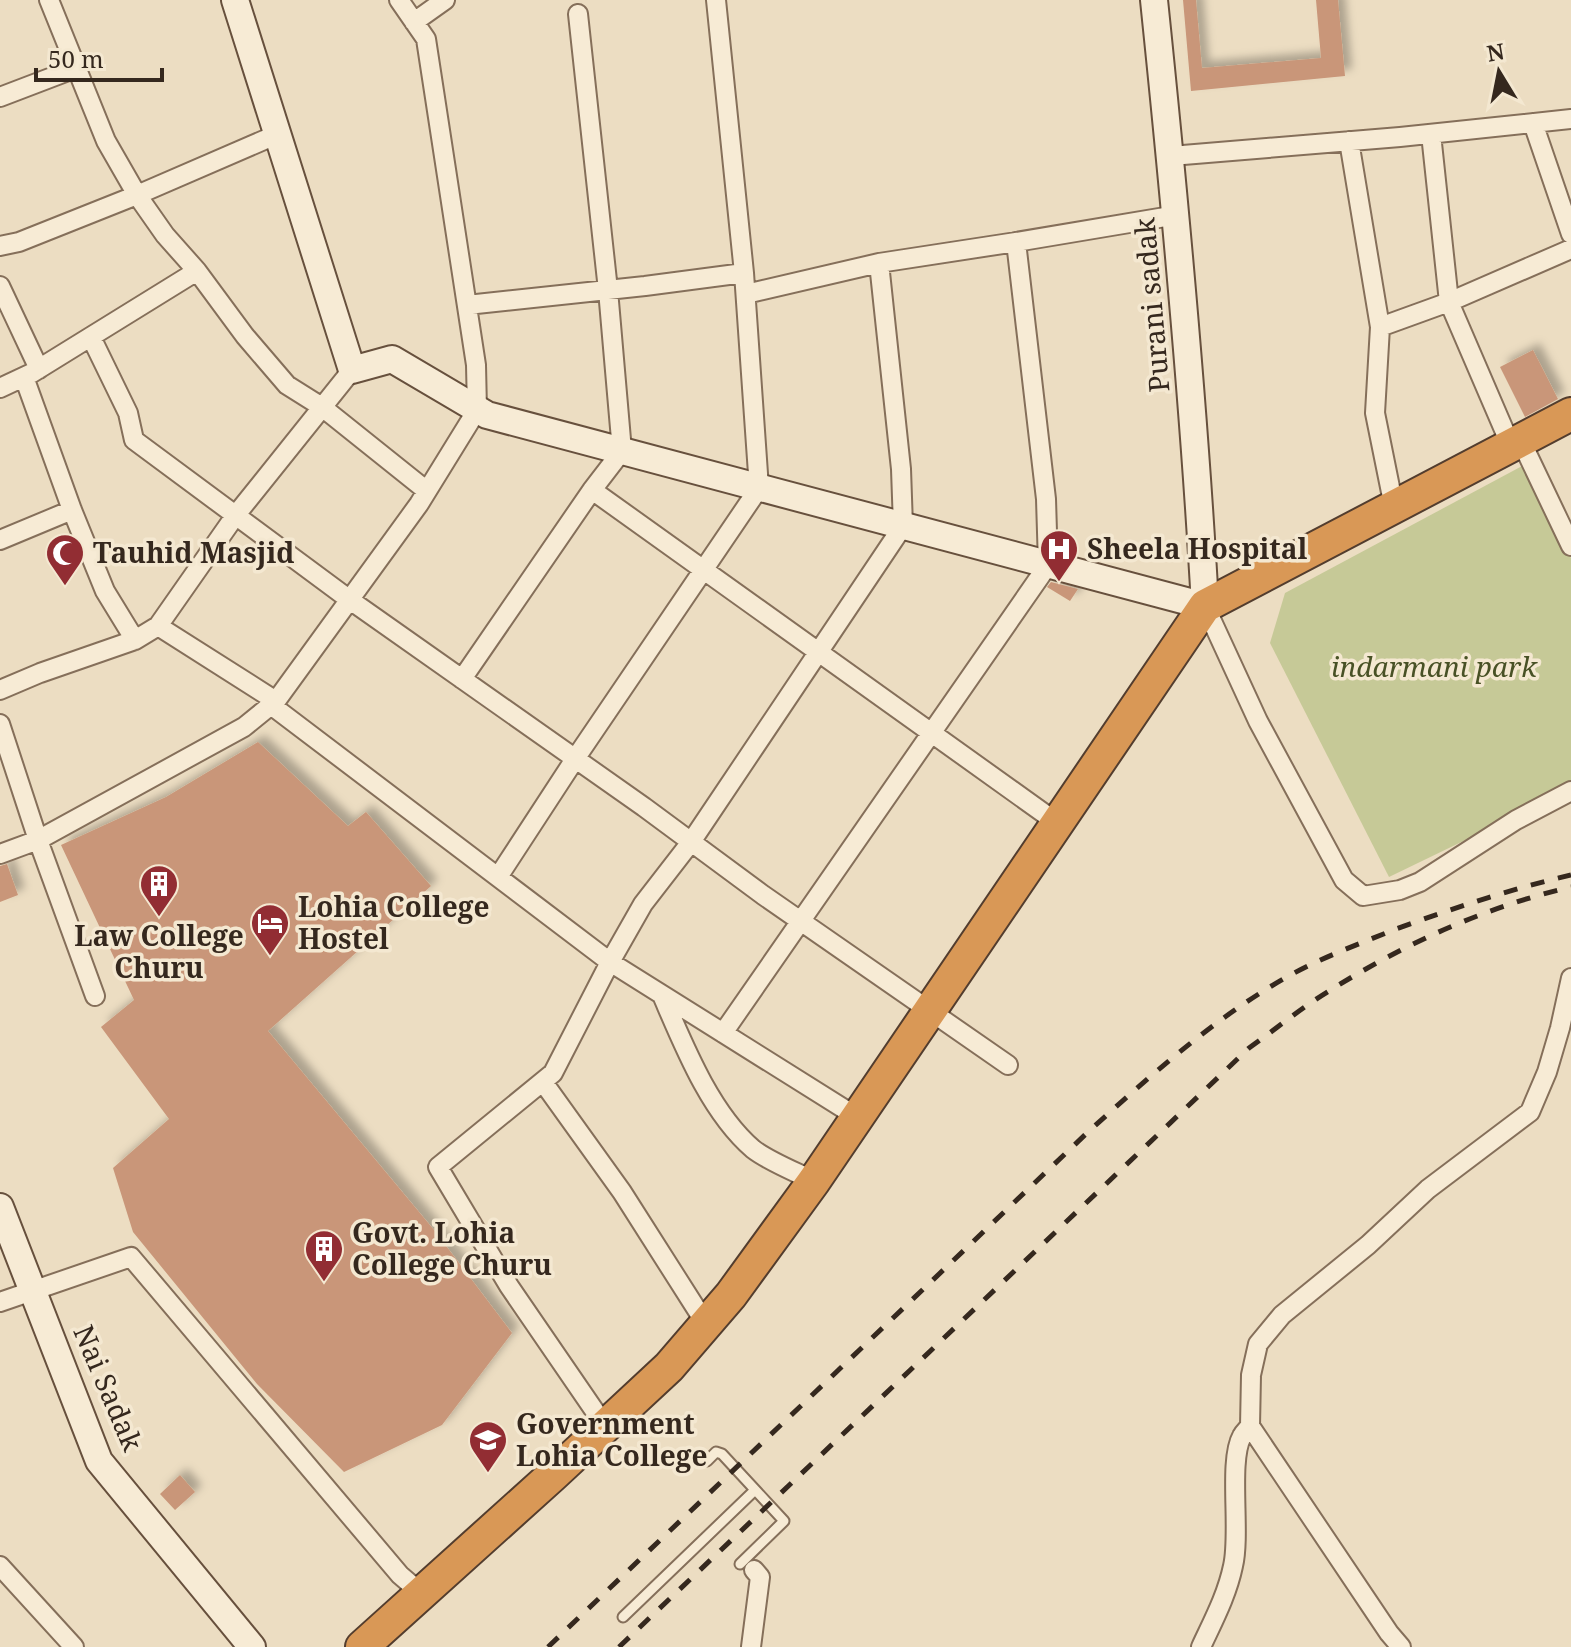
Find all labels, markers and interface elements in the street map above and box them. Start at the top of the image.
scale bar [36,32,162,82]
north arrow [1459,32,1539,112]
text: N [1484,35,1506,68]
text: 50 m [48,42,104,75]
street label: Purani sadak [1124,216,1178,394]
hospital icon: Sheela Hospital [1038,528,1080,583]
place label: Sheela Hospital [1087,529,1308,567]
mosque icon: Tauhid Masjid [44,532,86,587]
place label: Tauhid Masjid [93,533,295,571]
park label: indarmani park [1331,647,1538,685]
building icon: Law College Churu [138,863,180,918]
place label: Lohia College Hostel [298,887,489,957]
hotel icon: Lohia College Hostel [249,902,291,957]
place label: Law College Churu [74,916,244,986]
place label: Govt. Lohia College Churu [352,1213,552,1283]
building icon: Govt. Lohia College Churu [303,1228,345,1283]
street label: Nai Sadak [65,1319,153,1457]
place label: Government Lohia College [516,1404,707,1474]
school or university icon: Government Lohia College [467,1419,509,1474]

